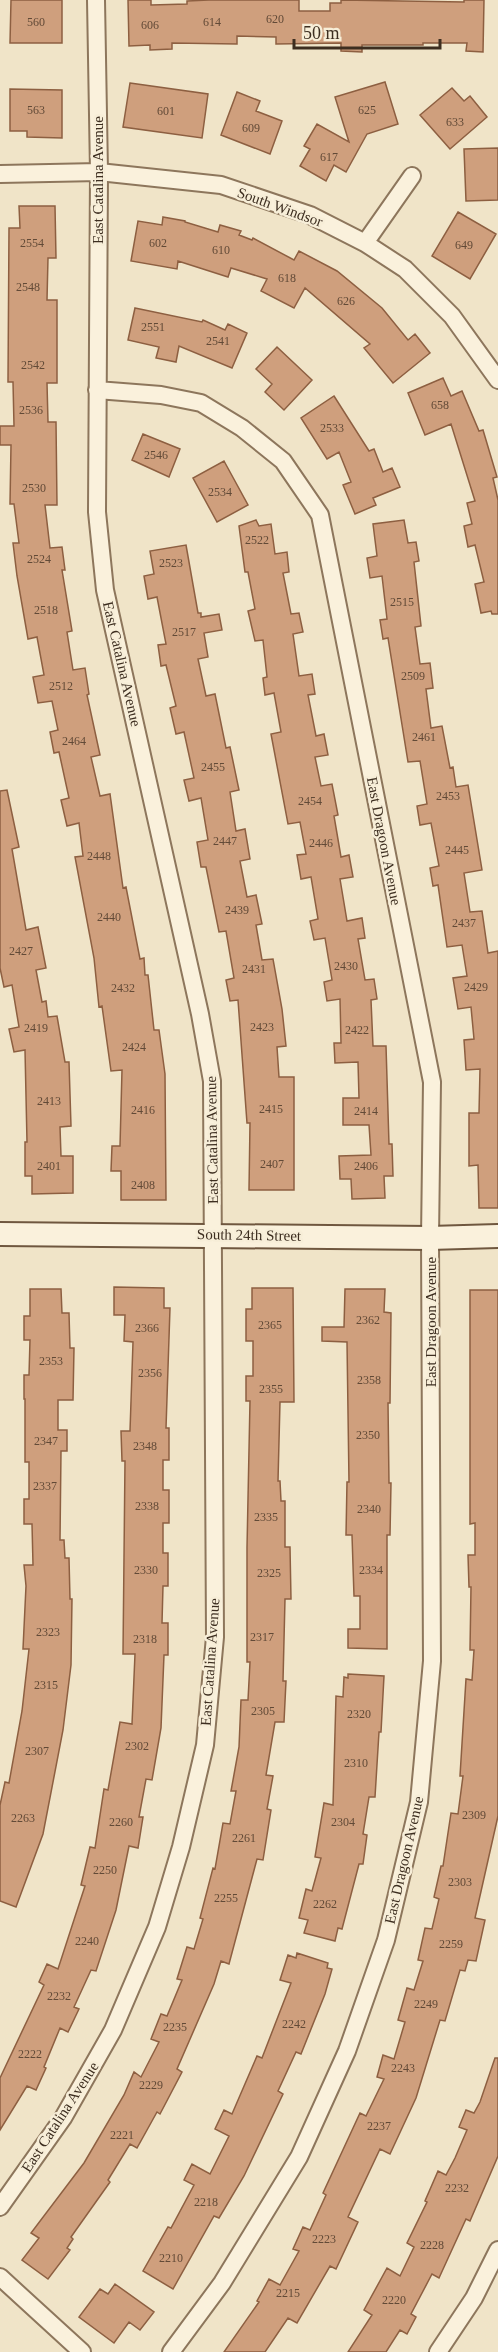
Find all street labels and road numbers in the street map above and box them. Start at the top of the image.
street label: East Catalina Avenue [90,116,106,244]
street label: South Windsor [235,184,325,230]
street label: East Catalina Avenue [100,600,144,728]
street label: East Dragoon Avenue [364,775,404,907]
street label: East Catalina Avenue [203,1076,221,1204]
street label: South 24th Street [197,1226,302,1244]
street label: East Dragoon Avenue [423,1256,439,1387]
street label: East Catalina Avenue [198,1597,222,1726]
street label: East Dragoon Avenue [382,1794,427,1925]
street label: East Catalina Avenue [18,2059,102,2175]

